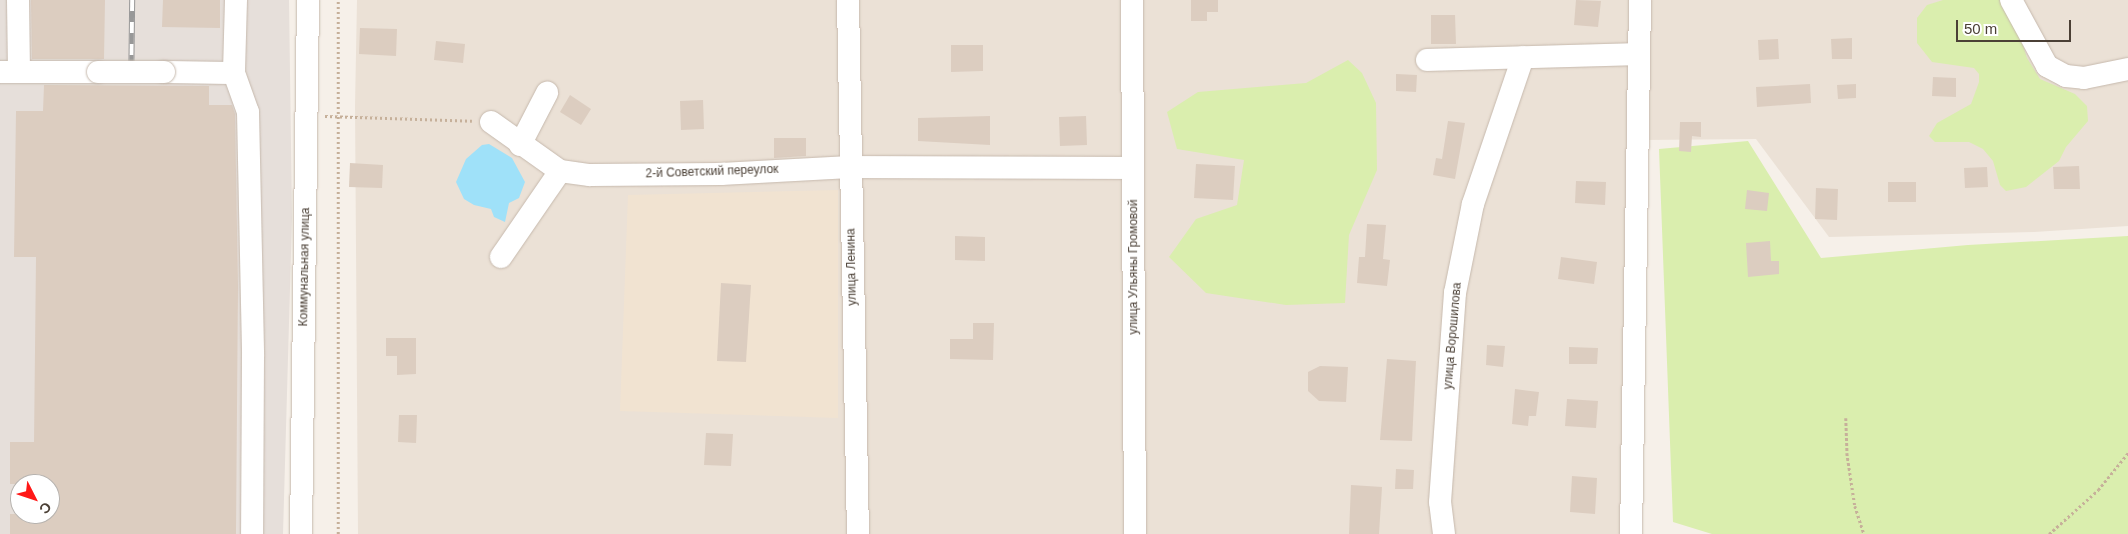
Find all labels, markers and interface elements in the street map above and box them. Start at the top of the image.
scale bar [1958,10,2073,42]
text: 50 m [1964,20,1997,37]
street label: 2-й Советский переулок [645,162,779,182]
street label: улица Ульяны Громовой [1127,199,1141,335]
street label: Коммунальная улица [297,207,313,327]
street label: улица Ленина [844,228,860,306]
street label: улица Ворошилова [1441,282,1465,390]
north arrow [10,474,60,524]
text: С [36,499,55,517]

